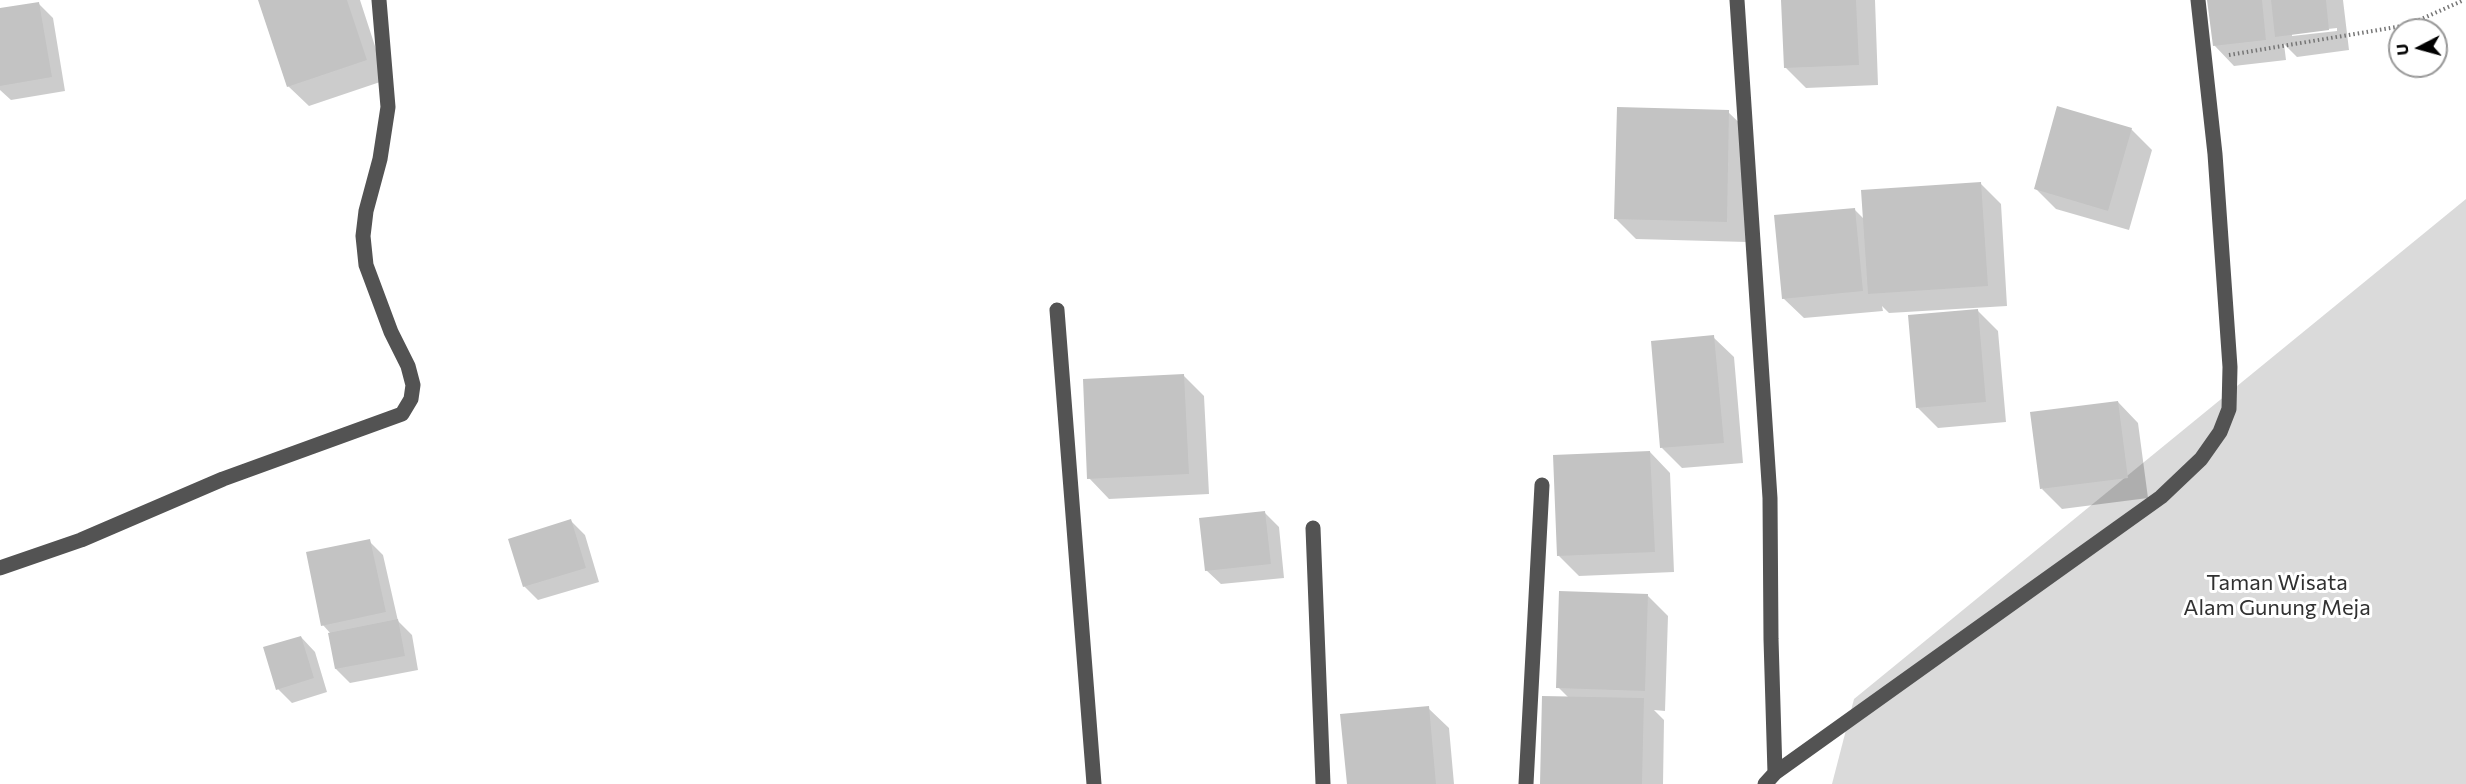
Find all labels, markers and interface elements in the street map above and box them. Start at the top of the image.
north arrow [2388,18,2448,78]
text: U [2392,43,2412,57]
park label: Taman Wisata Alam Gunung Meja [2183,570,2371,622]

